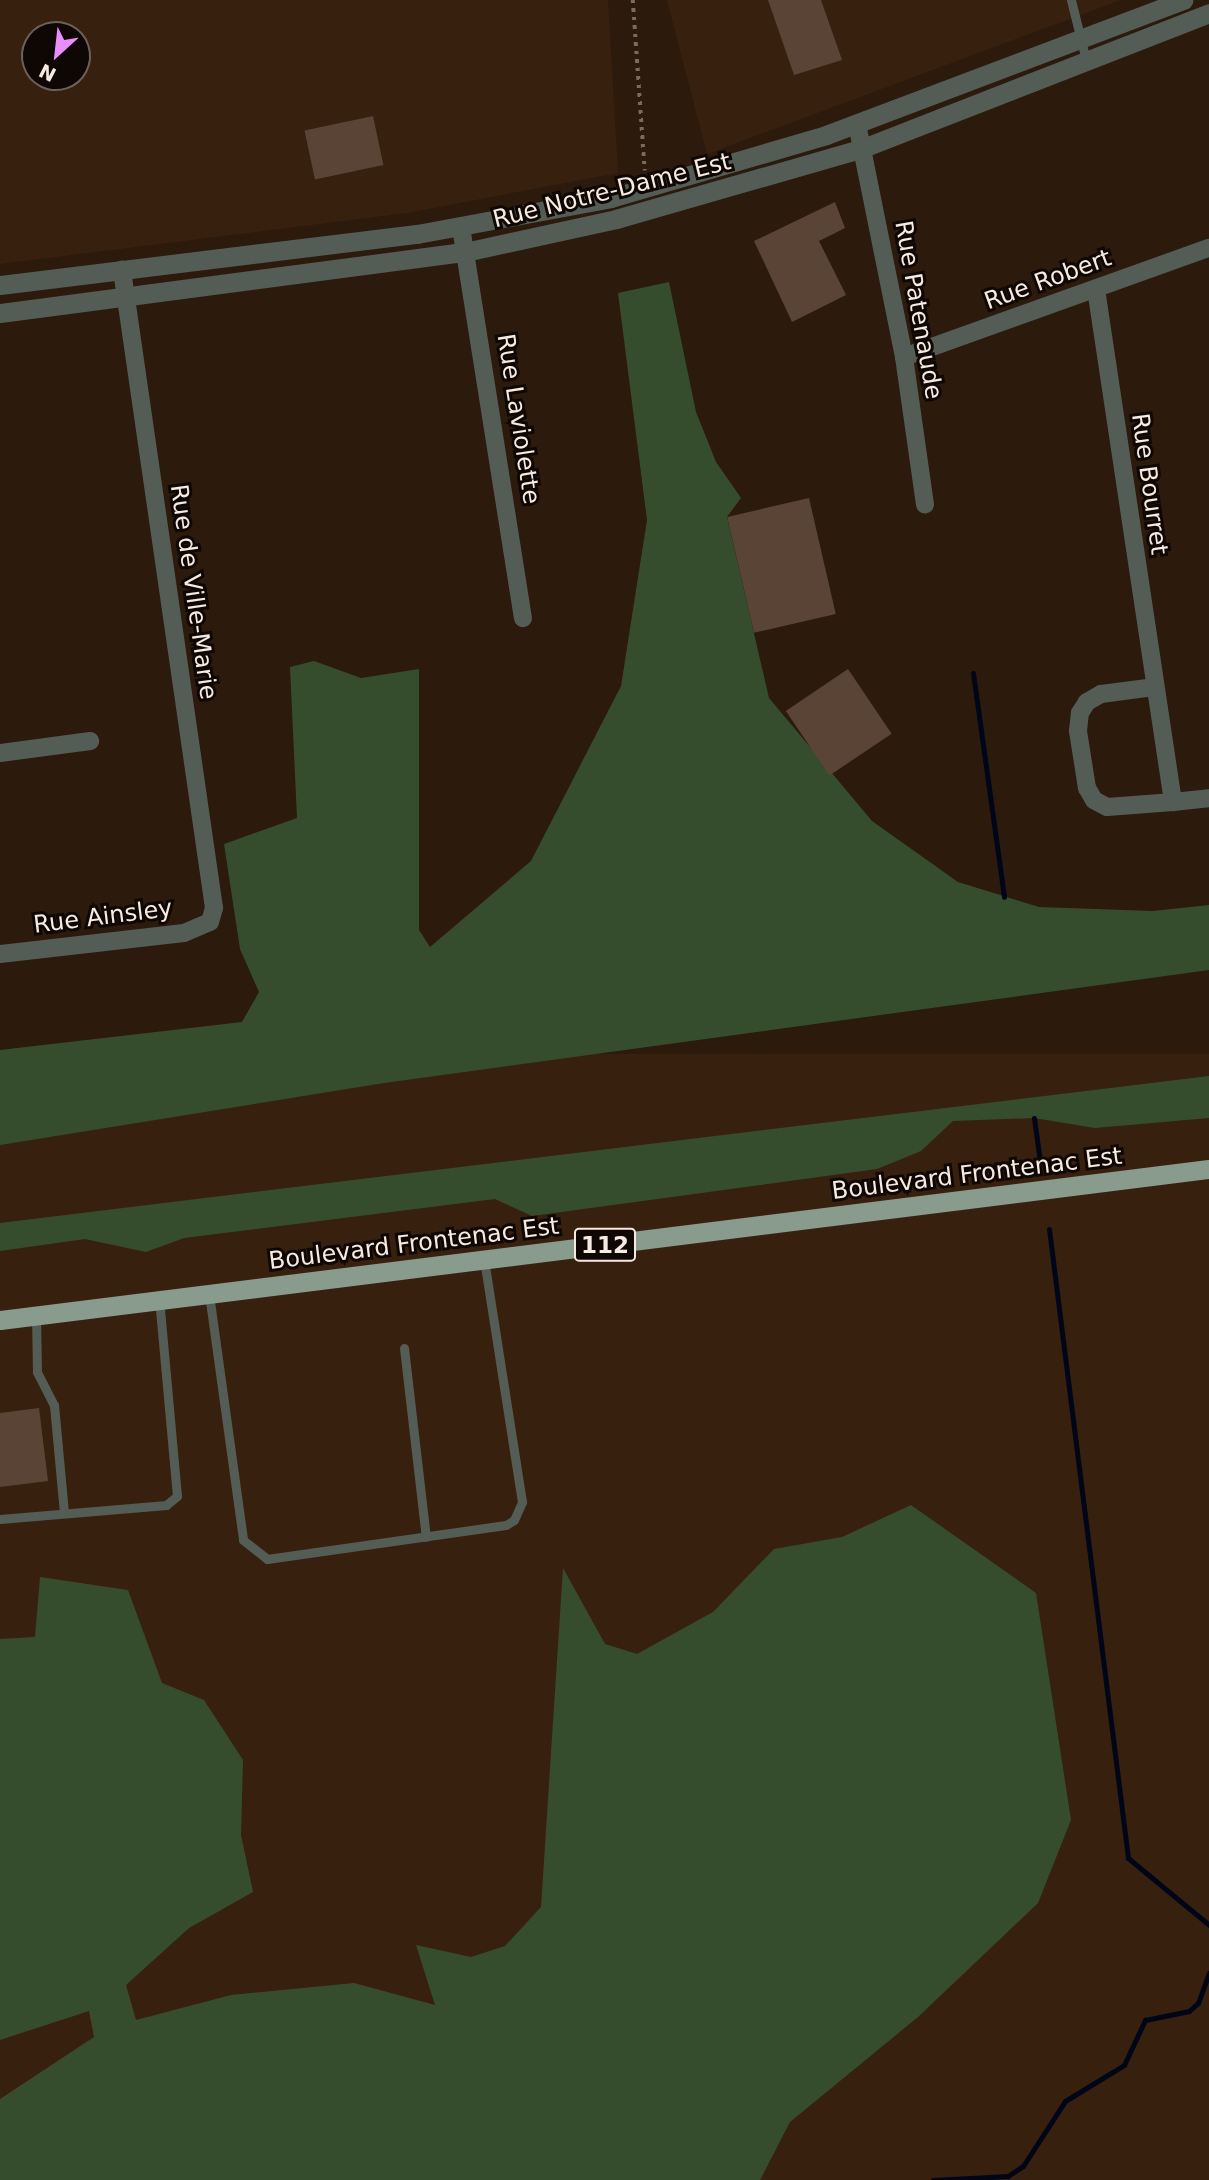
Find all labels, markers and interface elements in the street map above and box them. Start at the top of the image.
north arrow [21,21,91,91]
text: N [35,60,59,86]
street label: Rue Notre-Dame Est [490,148,734,234]
street label: Rue Patenaude [888,219,948,401]
street label: Rue Robert [981,244,1115,316]
street label: Rue Laviolette [490,332,546,506]
street label: Rue Bourret [1125,411,1173,557]
street label: Rue de Ville-Marie [164,483,222,701]
street label: Rue Ainsley [32,894,174,940]
street label: Boulevard Frontenac Est [830,1142,1124,1206]
street label: Boulevard Frontenac Est [267,1212,561,1276]
road number: 112 [574,1226,636,1264]

